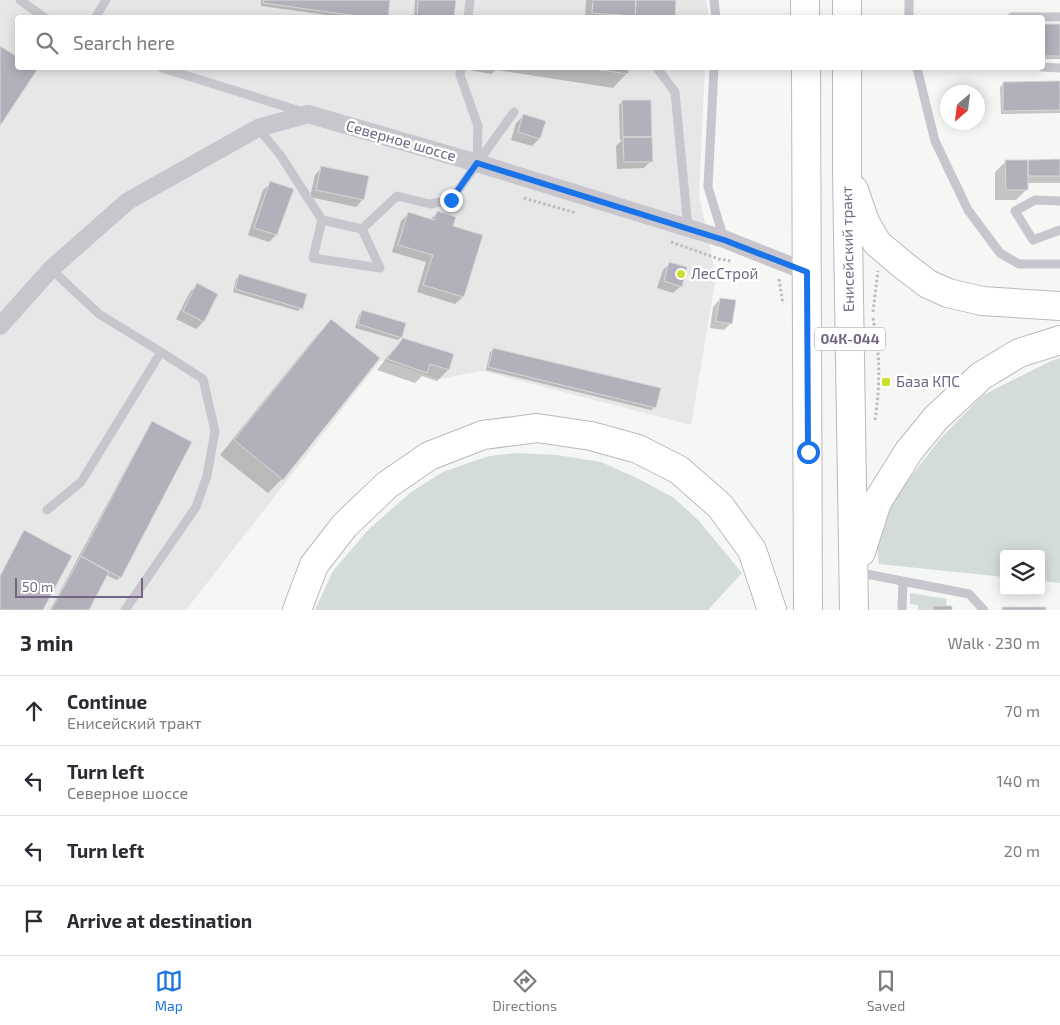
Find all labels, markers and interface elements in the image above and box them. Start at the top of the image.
search box [15,15,1045,70]
icon: search [33,29,61,57]
text: Search here [73,31,175,54]
north arrow [940,85,985,130]
street label: Северное шоссе [344,116,458,164]
street label: Енисейский тракт [837,186,857,312]
route end [440,189,463,212]
place label: ЛесСтрой [691,264,758,282]
marker: ЛесСтрой [675,268,687,280]
road number: 04К-044 [815,328,885,350]
place label: База КПС [896,372,960,390]
marker: База КПС [880,376,892,388]
route start [797,441,820,464]
map controls [1000,550,1045,595]
button: layers [1000,550,1045,595]
scale bar [15,575,142,598]
text: 50 m [22,578,53,595]
text: 3 min [20,630,73,655]
text: Walk · 230 m [947,633,1040,652]
text: Continue [67,690,147,713]
icon: ahead [20,697,48,725]
text: 70 m [1005,701,1040,720]
text: Енисейский тракт [67,713,202,732]
text: Turn left [67,760,144,783]
icon: left [20,767,48,795]
text: 140 m [997,771,1040,790]
text: Северное шоссе [67,783,188,802]
icon: left [20,837,48,865]
text: Turn left [67,839,144,862]
text: 20 m [1004,841,1040,860]
icon: arrive [20,907,48,935]
text: Arrive at destination [67,909,252,932]
tab: Map [155,967,183,1014]
tab: Directions [493,967,557,1014]
tab: Saved [867,967,905,1014]

